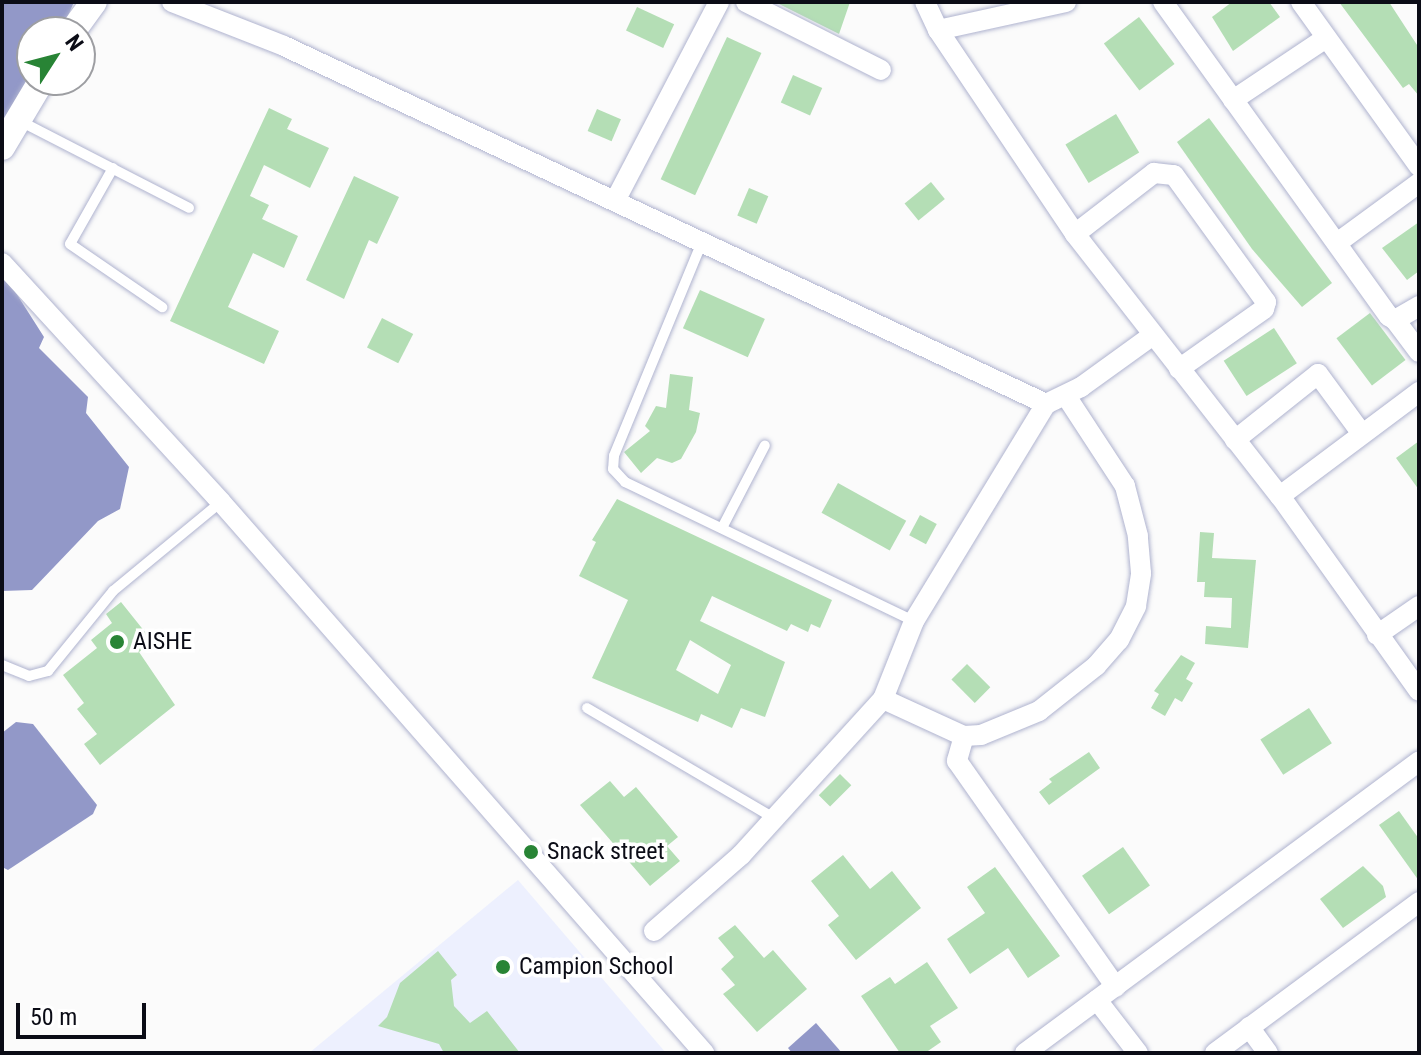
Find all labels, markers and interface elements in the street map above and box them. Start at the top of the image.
north arrow [16,16,96,96]
text: N [60,30,88,56]
place label: AISHE [133,628,192,656]
marker: AISHE [108,633,126,651]
place label: Snack street [547,838,665,866]
marker: Snack street [522,843,540,861]
place label: Campion School [519,953,673,981]
marker: Campion School [494,958,512,976]
scale bar [20,987,150,1037]
text: 50 m [30,1003,77,1031]

